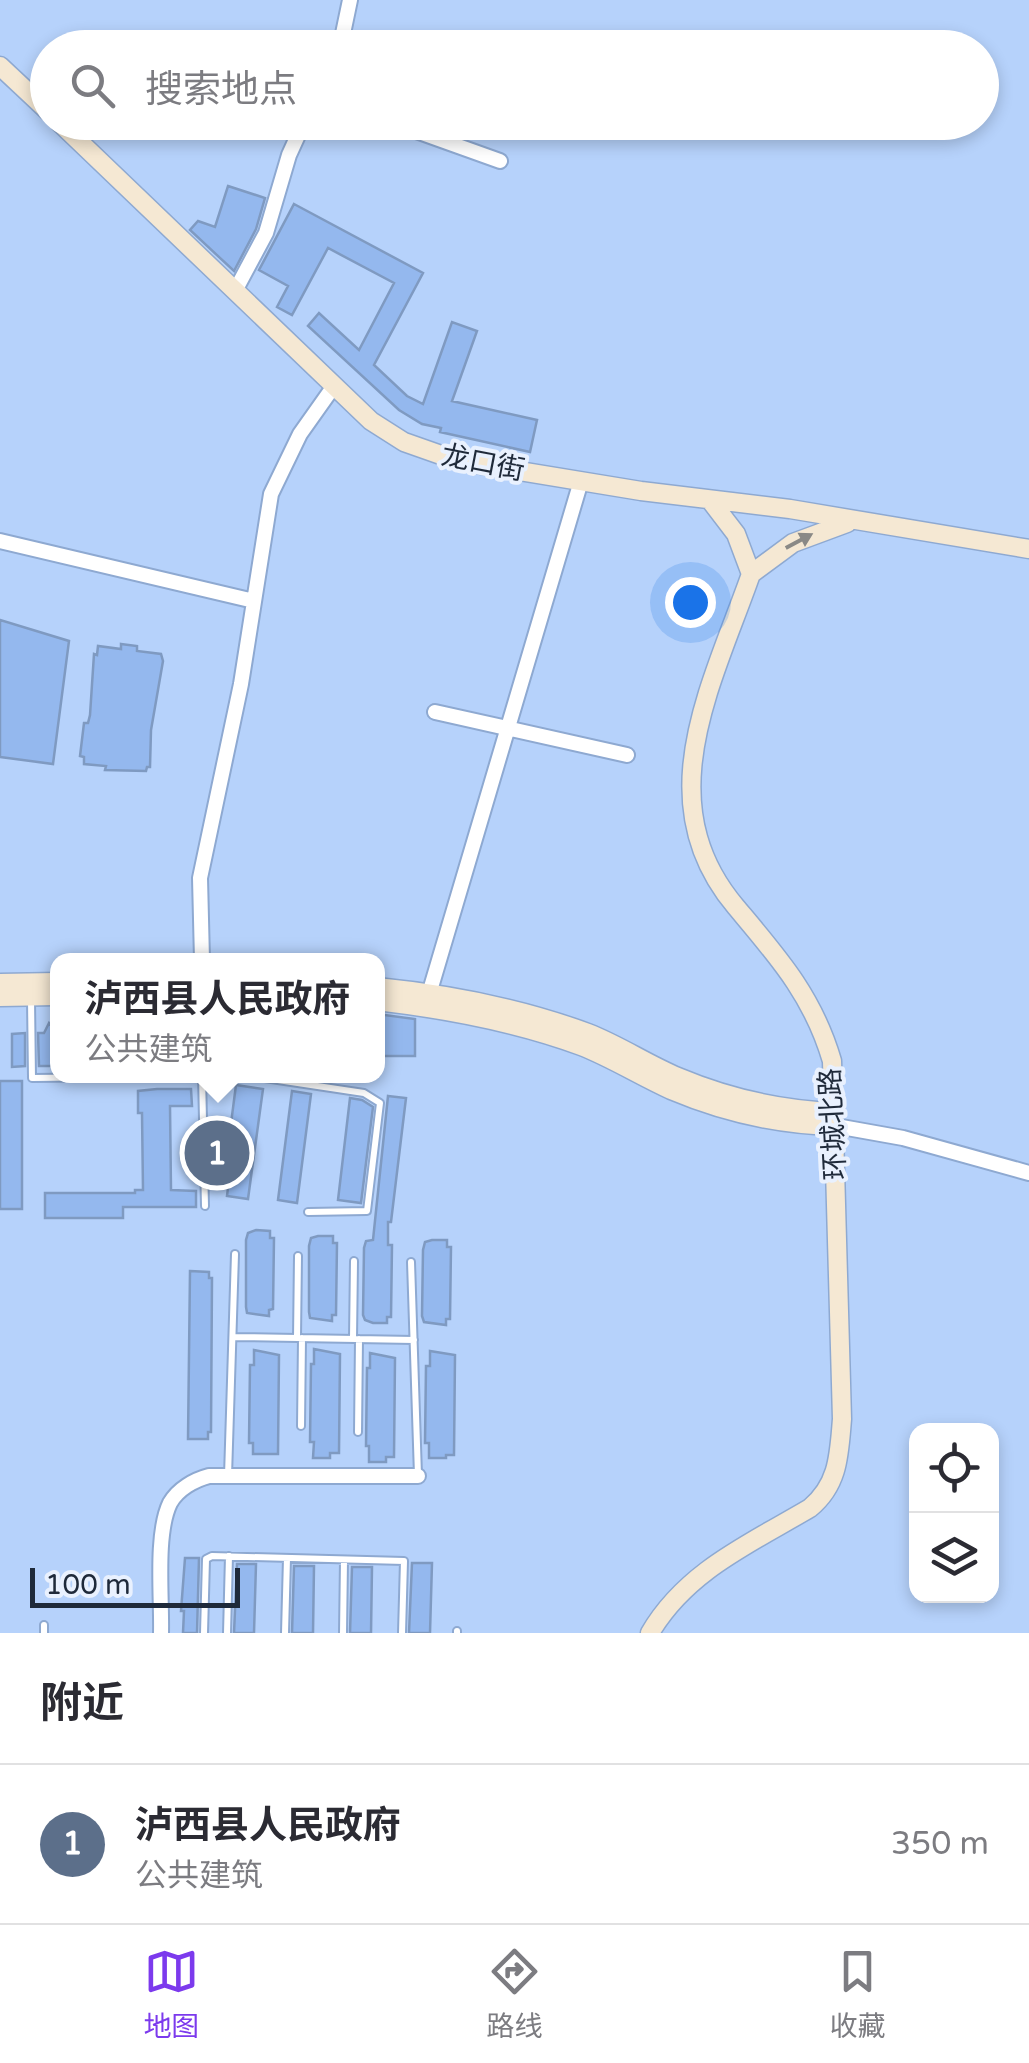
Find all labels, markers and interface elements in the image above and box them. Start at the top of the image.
search box [30,30,999,140]
icon: search [65,58,120,113]
text: 搜索地点 [145,67,297,113]
street label: 龙口街 [439,438,527,488]
one-way arrow [785,533,814,550]
your location [665,577,716,628]
popup [50,953,385,1083]
text: 泸西县人民政府 [84,977,351,1023]
text: 公共建筑 [84,1031,213,1069]
street label: 环城北路 [813,1067,853,1181]
pin: 1 [184,1116,250,1190]
map controls [909,1423,999,1603]
button: locate [909,1423,999,1513]
button: layers [909,1513,999,1603]
scale bar [30,1563,240,1608]
text: 100 m [45,1568,131,1602]
text: 附近 [40,1678,124,1729]
text: 泸西县人民政府 [135,1803,401,1849]
text: 1 [62,1825,83,1863]
text: 350 m [891,1825,989,1863]
text: 公共建筑 [135,1857,263,1895]
tab: 地图 [143,1944,200,2044]
tab: 路线 [486,1944,543,2044]
tab: 收藏 [829,1944,886,2044]

